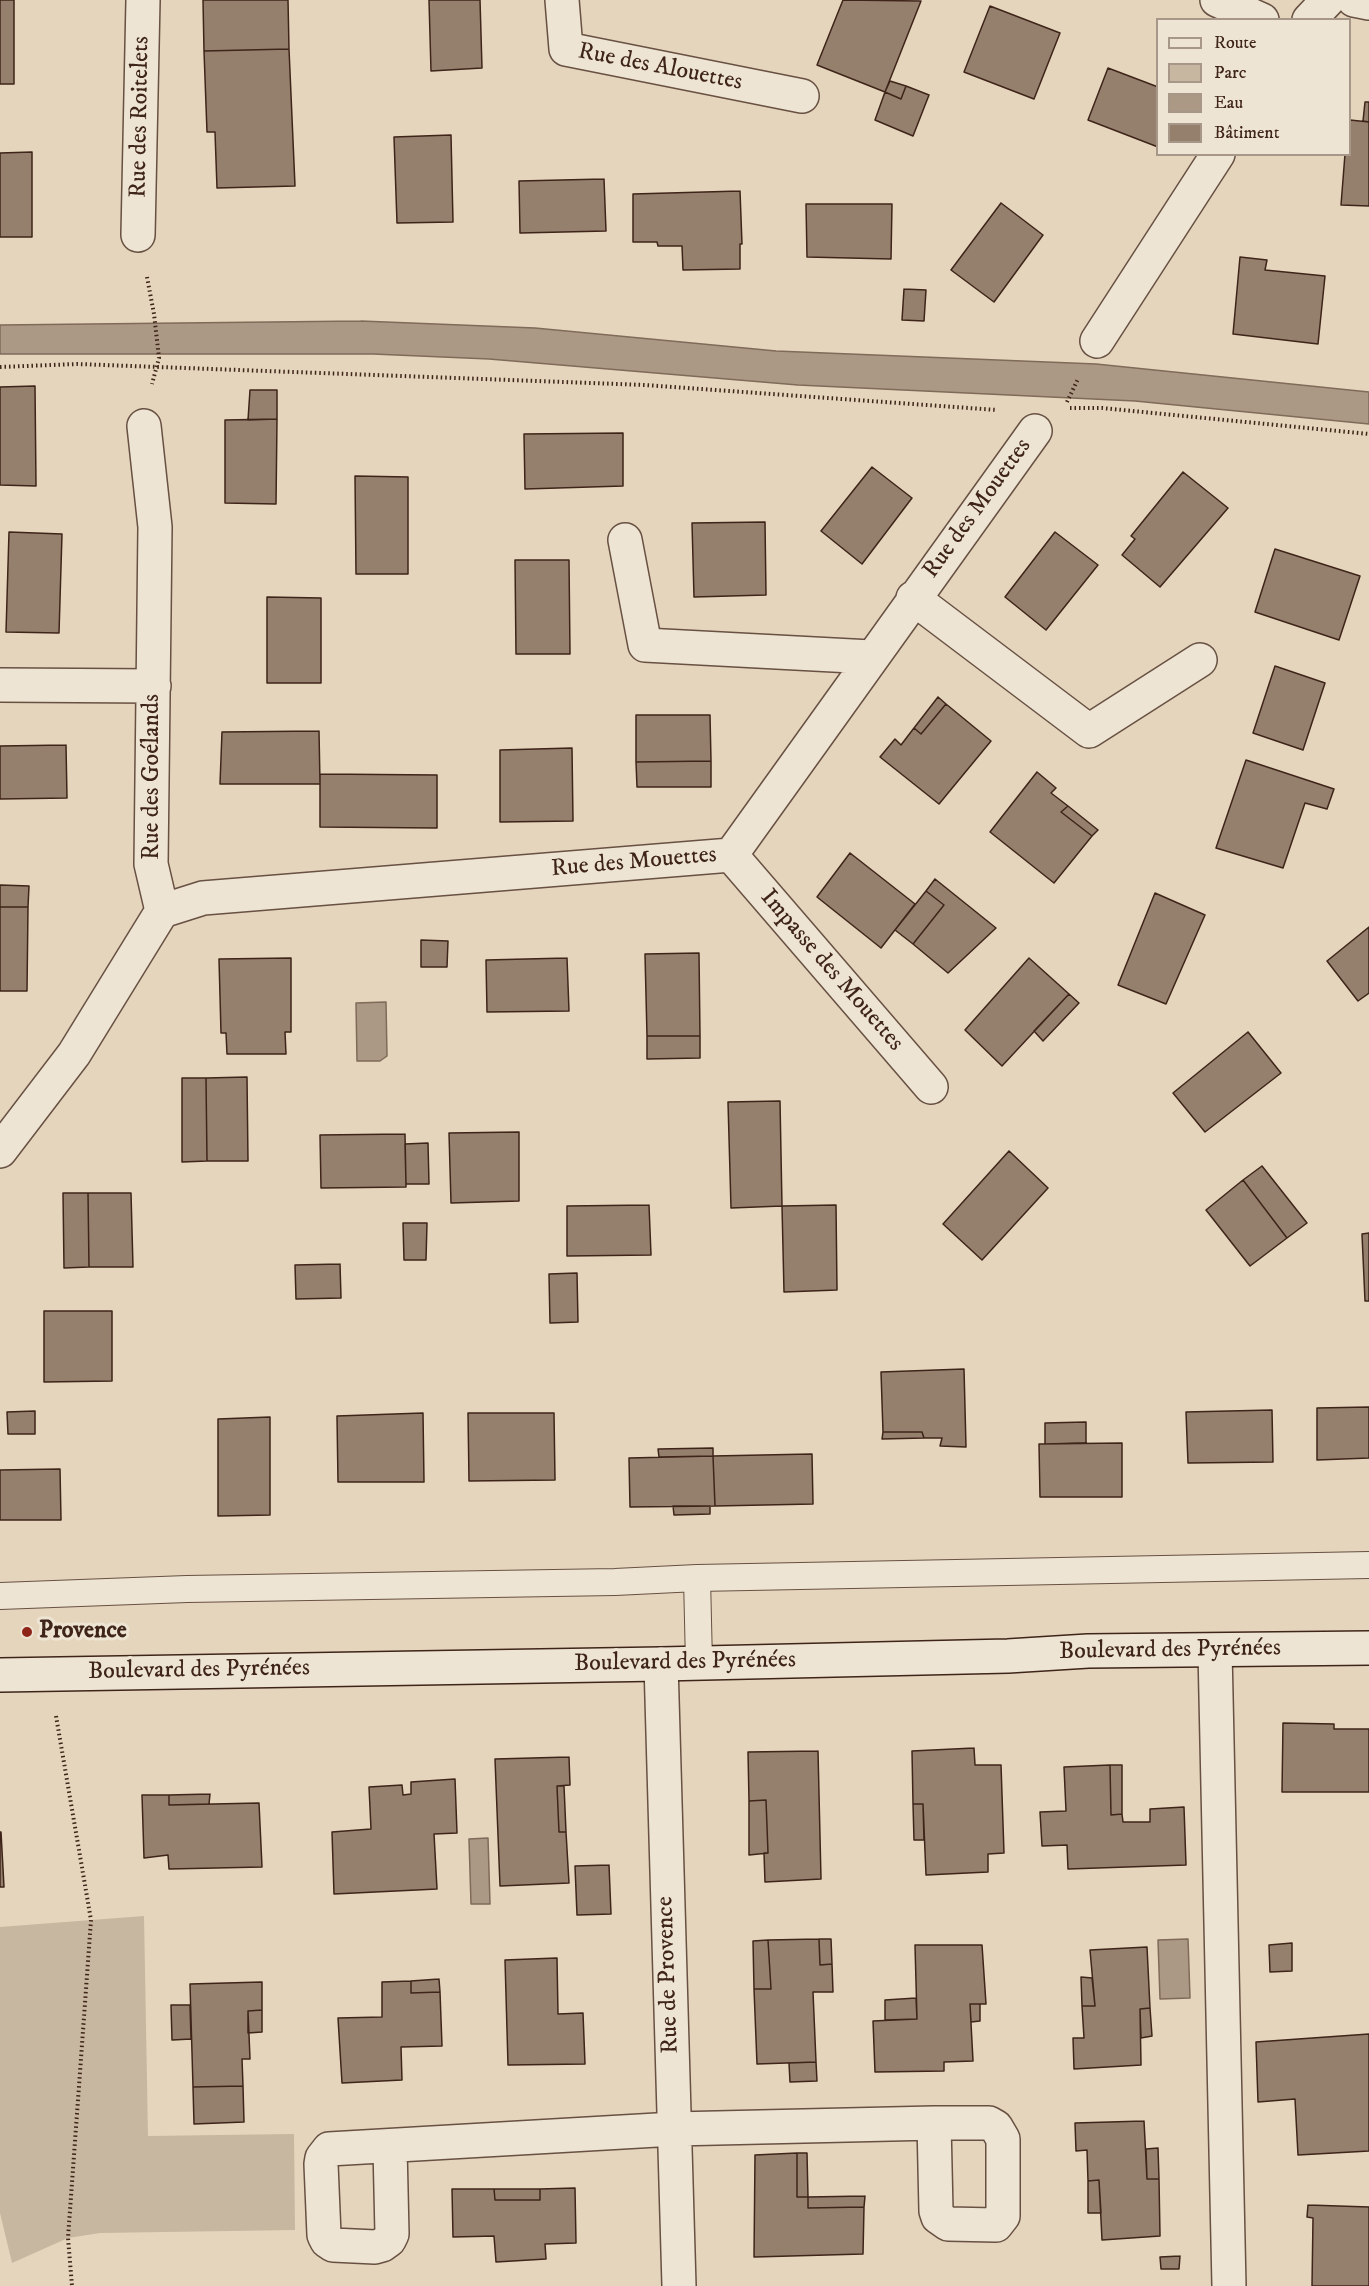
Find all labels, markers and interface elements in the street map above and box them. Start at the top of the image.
legend [1156,18,1351,156]
text: Route [1214,32,1257,54]
street label: Rue des Roitelets [125,36,157,198]
street label: Rue des Alouettes [575,38,745,98]
text: Parc [1214,62,1246,84]
text: Eau [1214,92,1243,114]
text: Bâtiment [1214,122,1279,144]
street label: Rue des Mouettes [918,433,1038,585]
street label: Rue des Goélands [139,694,167,860]
street label: Rue des Mouettes [550,841,718,885]
street label: Impasse des Mouettes [753,884,909,1058]
place label: Provence [39,1618,127,1646]
marker: Provence [20,1625,34,1639]
street label: Boulevard des Pyrénées [1059,1635,1281,1667]
street label: Boulevard des Pyrénées [574,1647,796,1679]
street label: Boulevard des Pyrénées [88,1655,310,1687]
street label: Rue de Provence [652,1896,686,2054]

